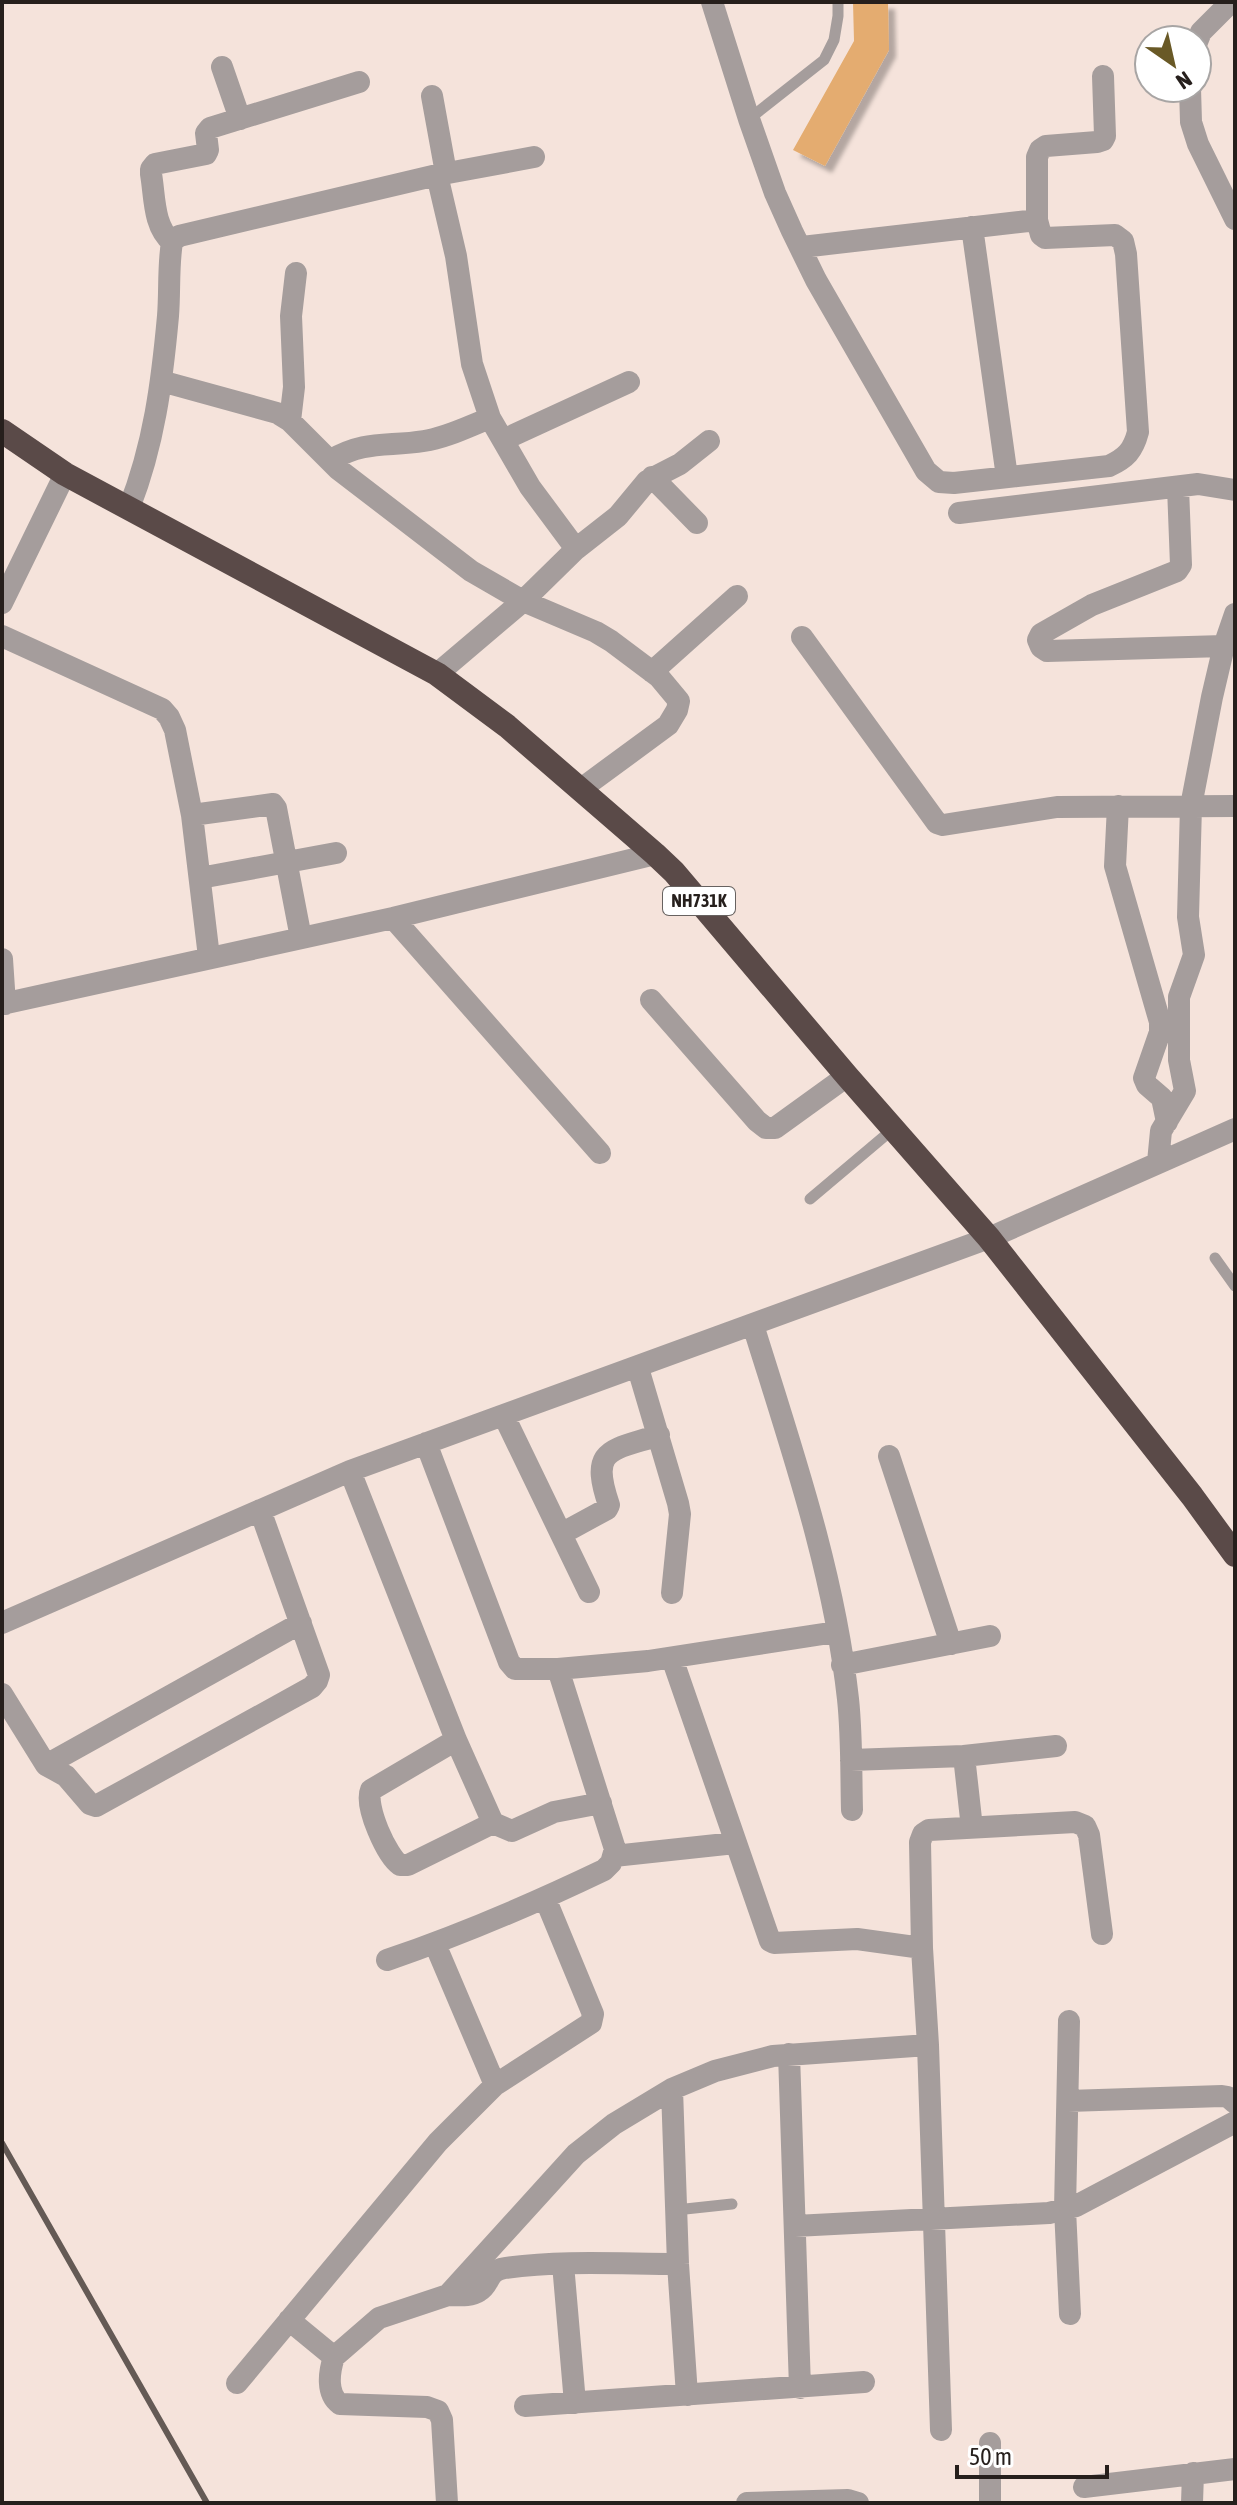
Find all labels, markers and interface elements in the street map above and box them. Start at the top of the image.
north arrow [1133,24,1213,104]
text: N [1172,66,1197,95]
road number: NH731K [663,887,735,915]
scale bar [957,2429,1107,2479]
text: 50 m [969,2443,1012,2470]

